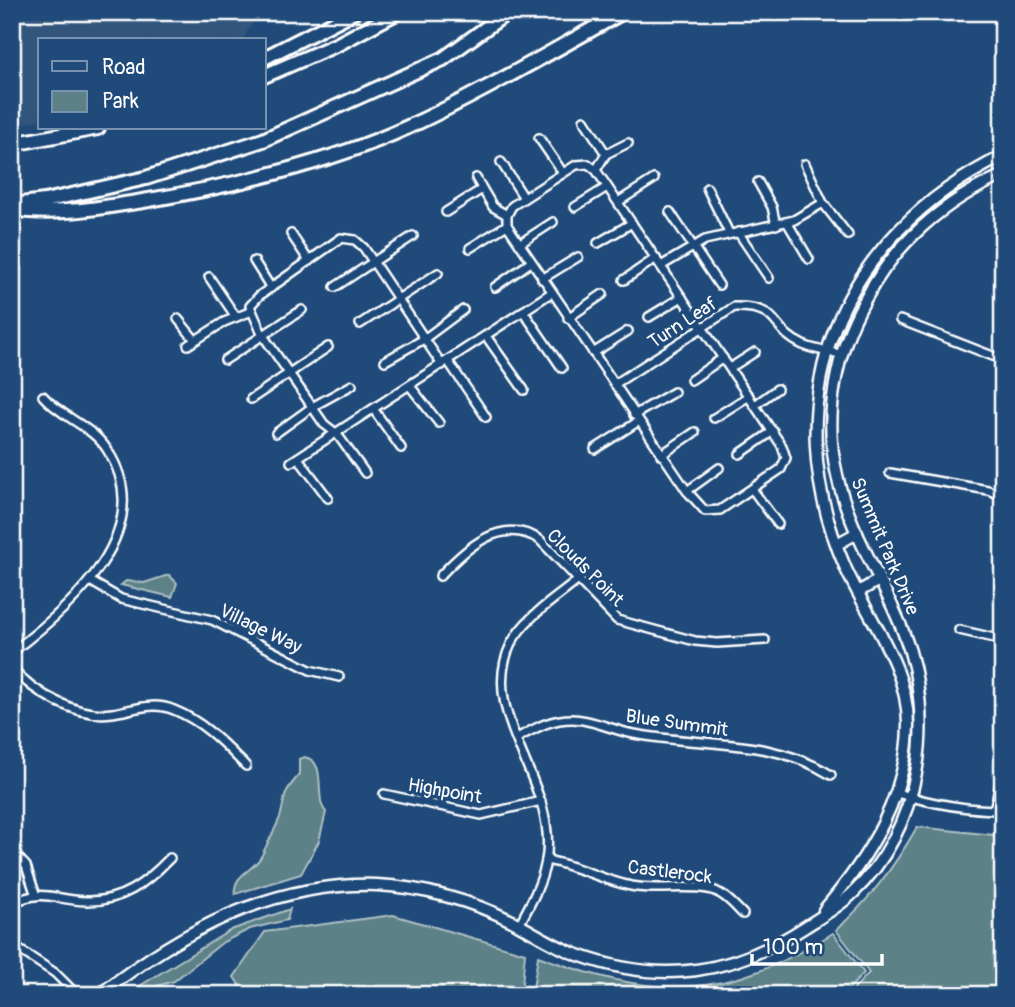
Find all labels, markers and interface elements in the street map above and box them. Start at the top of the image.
legend [38,38,266,130]
text: Road [102,54,146,81]
text: Park [102,88,139,115]
street label: Turn Leaf [643,291,722,354]
street label: Summit Park Drive [845,474,925,619]
street label: Clouds Point [541,524,629,612]
street label: Village Way [215,599,306,659]
street label: Blue Summit [624,704,730,742]
street label: Highpoint [406,773,484,809]
street label: Castlerock [626,855,713,889]
scale bar [752,923,882,967]
text: 100 m [763,934,823,961]

